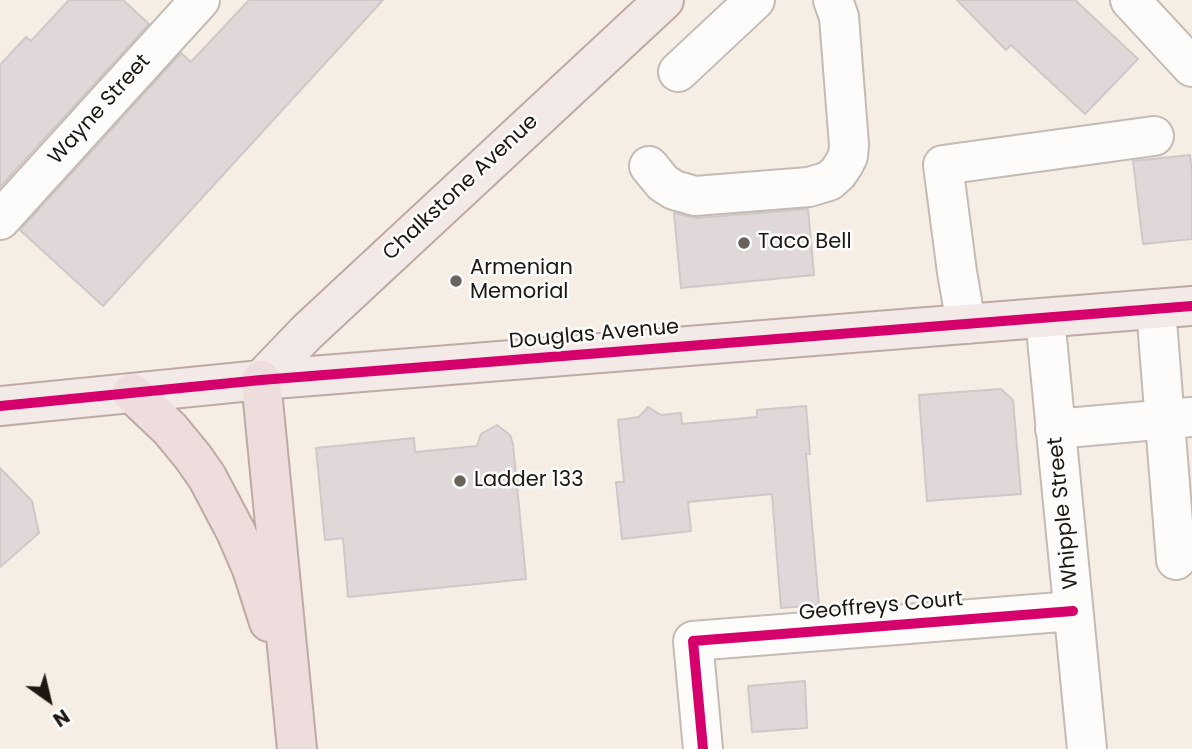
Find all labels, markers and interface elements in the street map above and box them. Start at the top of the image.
street label: Wayne Street [44,50,156,170]
street label: Chalkstone Avenue [378,110,544,266]
place label: Taco Bell [758,230,852,256]
marker: Taco Bell [736,235,752,251]
place label: Armenian Memorial [470,256,573,306]
marker: Armenian Memorial [448,273,464,289]
street label: Douglas Avenue [508,315,680,355]
street label: Whipple Street [1043,436,1085,590]
place label: Ladder 133 [474,468,584,494]
marker: Ladder 133 [452,473,468,489]
street label: Geoffreys Court [798,587,964,627]
north arrow [14,665,84,735]
text: N [48,703,75,733]

